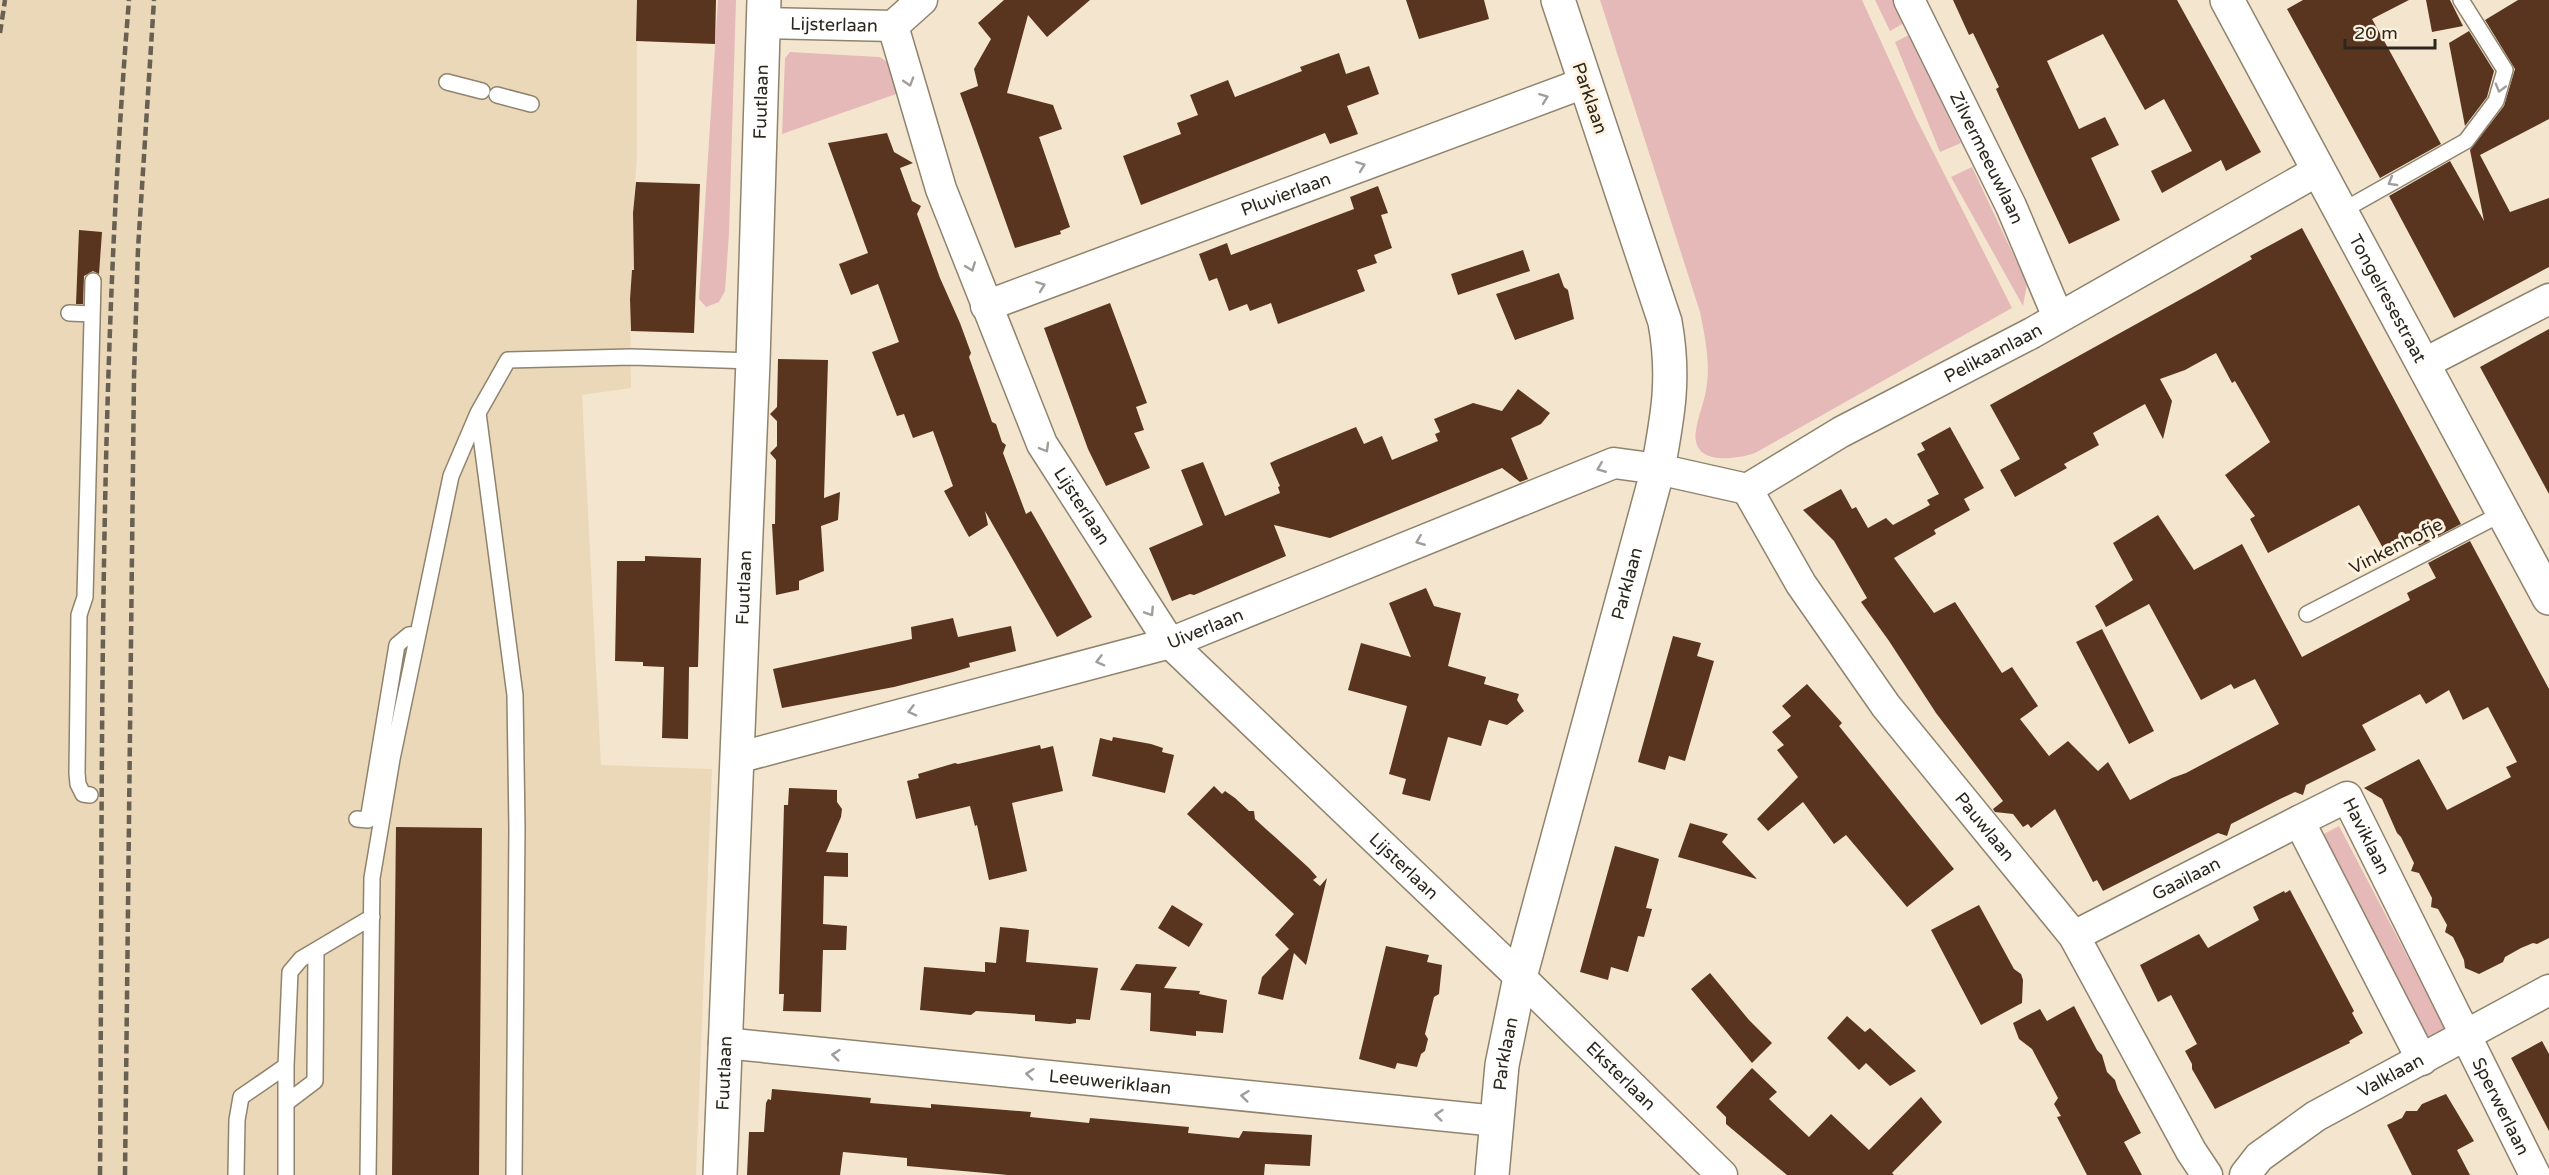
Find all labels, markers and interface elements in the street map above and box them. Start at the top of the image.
scale bar [2345,12,2435,50]
street label: Lijsterlaan [790,13,878,37]
text: 20 m [2354,22,2398,44]
street label: Parklaan [1568,59,1612,137]
street label: Fuutlaan [749,64,773,140]
one-way arrow [902,77,914,87]
one-way arrow [2494,82,2507,92]
street label: Zilvermeeuwlaan [1945,88,2028,227]
one-way arrow [1538,93,1549,105]
one-way arrow [1356,161,1366,174]
street label: Pluvierlaan [1238,167,1334,221]
one-way arrow [2388,175,2398,187]
street label: Tongelresestraat [2344,230,2431,367]
one-way arrow [964,261,976,272]
one-way arrow [1035,281,1046,293]
street label: Pelikaanlaan [1940,318,2046,388]
one-way arrow [1038,442,1049,452]
one-way arrow [1596,461,1607,473]
street label: Lijsterlaan [1049,463,1115,549]
street label: Vinkenhofje [2346,513,2446,579]
one-way arrow [1415,534,1426,546]
street label: Parklaan [1607,545,1647,622]
street label: Fuutlaan [731,550,756,625]
street label: Uiverlaan [1164,603,1246,654]
one-way arrow [1142,606,1154,616]
one-way arrow [1096,654,1106,667]
one-way arrow [907,704,917,717]
street label: Pauwlaan [1950,788,2019,866]
street label: Haviklaan [2338,794,2395,878]
street label: Lijsterlaan [1365,828,1443,904]
street label: Gaailaan [2148,852,2224,905]
street label: Parklaan [1489,1015,1523,1091]
street label: Fuutlaan [712,1035,737,1111]
street label: Eksterlaan [1581,1037,1661,1115]
one-way arrow [831,1049,840,1061]
street label: Valklaan [2354,1049,2427,1102]
street label: Sperwerlaan [2467,1054,2534,1159]
street label: Leeuweriklaan [1048,1065,1172,1099]
one-way arrow [1025,1068,1034,1081]
one-way arrow [1240,1090,1249,1103]
one-way arrow [1434,1109,1443,1122]

